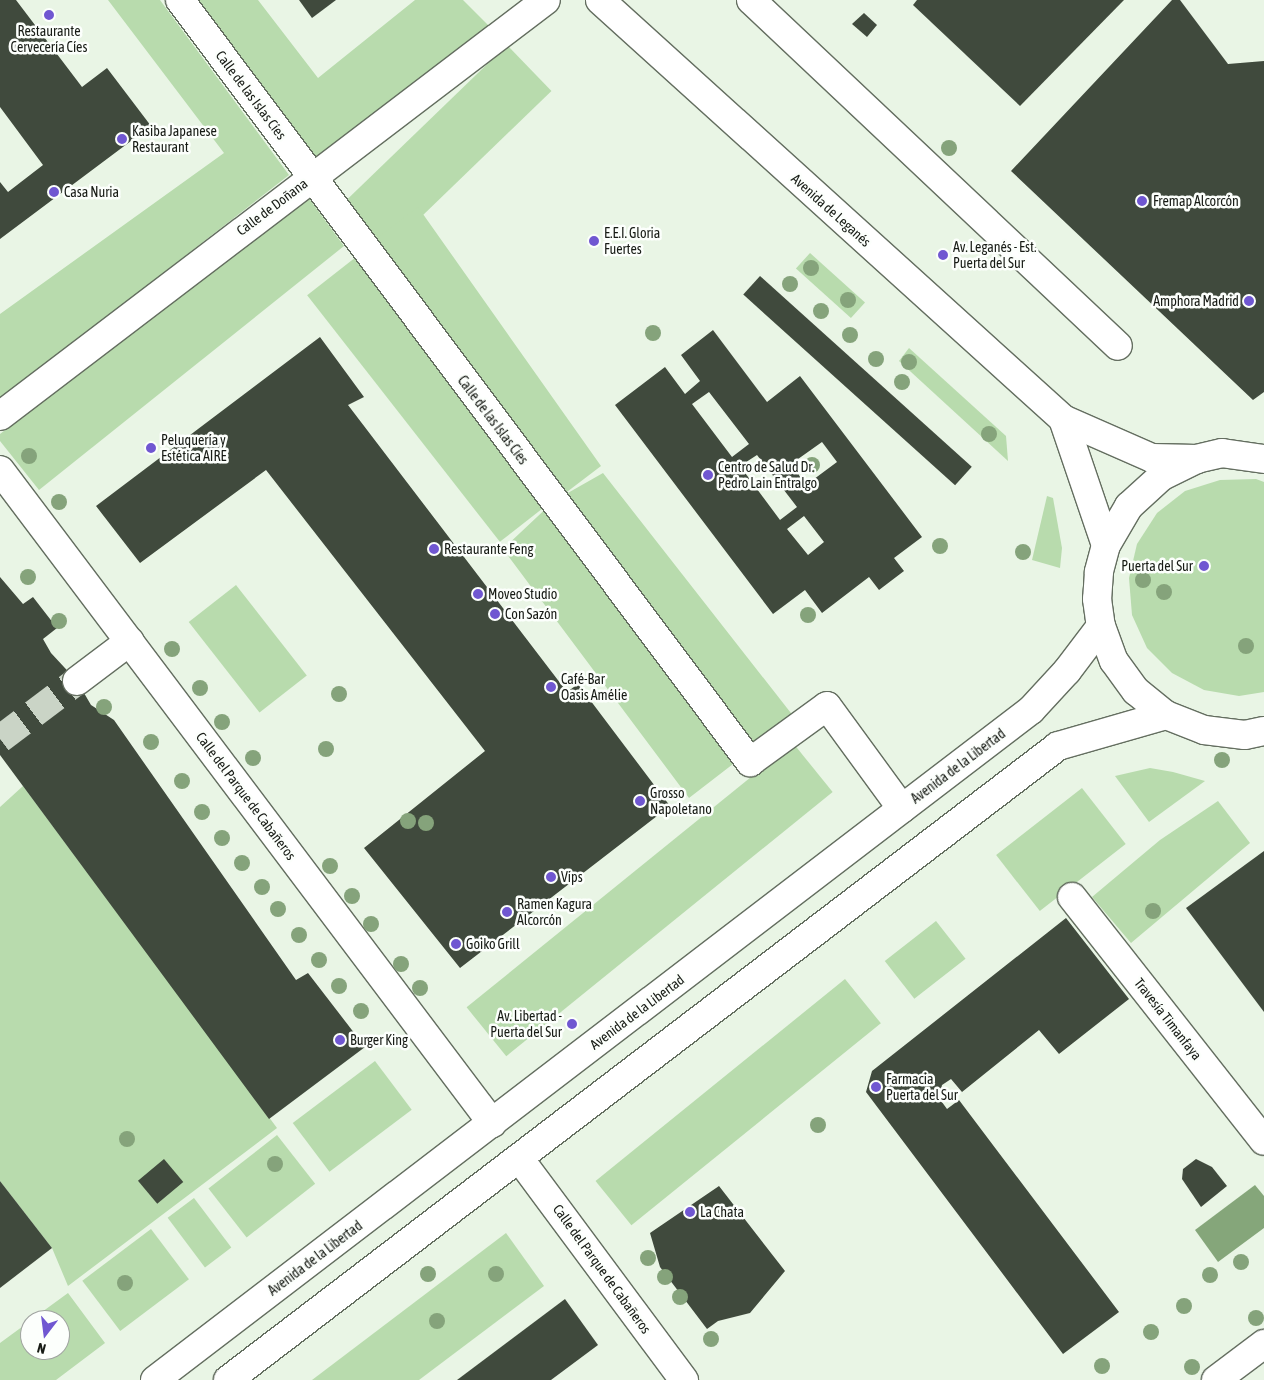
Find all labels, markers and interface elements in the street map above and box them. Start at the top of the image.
marker: Restaurante Cervecería Cíes [43,9,55,21]
place label: Restaurante Cervecería Cíes [11,23,87,56]
street label: Calle de las Islas Cíes [212,47,290,143]
place label: Kasiba Japanese Restaurant [132,123,217,156]
marker: Kasiba Japanese Restaurant [116,133,128,145]
street label: Avenida de Leganés [788,170,874,250]
street label: Calle de Doñana [233,175,311,239]
place label: Casa Nuria [64,184,119,200]
marker: Casa Nuria [48,186,60,198]
place label: Fremap Alcorcón [1153,193,1239,209]
marker: Fremap Alcorcón [1135,194,1149,208]
place label: E.E.I. Gloria Fuertes [604,225,660,258]
marker: E.E.I. Gloria Fuertes [588,235,600,247]
place label: Av. Leganés - Est. Puerta del Sur [953,239,1036,272]
marker: Av. Leganés - Est. Puerta del Sur [937,249,949,261]
place label: Amphora Madrid [1153,293,1239,309]
marker: Amphora Madrid [1243,295,1255,307]
street label: Calle de las Islas Cíes [454,372,532,468]
place label: Peluquería y Estética AIRE [161,432,226,464]
marker: Peluquería y Estética AIRE [145,442,157,454]
place label: Centro de Salud Dr. Pedro Lain Entralgo [718,459,817,492]
marker: Centro de Salud Dr. Pedro Lain Entralgo [702,469,714,481]
place label: Restaurante Feng [444,541,533,557]
marker: Restaurante Feng [428,543,440,555]
place label: Puerta del Sur [1121,558,1193,574]
marker: Puerta del Sur [1197,559,1211,573]
place label: Moveo Studio [488,586,557,602]
marker: Moveo Studio [472,588,484,600]
place label: Con Sazón [505,606,557,622]
marker: Con Sazón [489,608,501,620]
place label: Café-Bar Oasis Amélie [561,671,627,704]
marker: Café-Bar Oasis Amélie [545,681,557,693]
street label: Avenida de la Libertad [908,725,1008,807]
street label: Calle del Parque de Cabañeros [192,729,300,863]
place label: Grosso Napoletano [650,785,712,818]
marker: Grosso Napoletano [634,795,646,807]
place label: Vips [561,869,583,885]
marker: Vips [545,871,557,883]
place label: Ramen Kagura Alcorcón [517,896,592,929]
marker: Ramen Kagura Alcorcón [501,906,513,918]
place label: Goiko Grill [466,936,520,952]
marker: Goiko Grill [450,938,462,950]
street label: Avenida de la Libertad [587,971,687,1053]
street label: Travesía Timanfaya [1131,975,1205,1063]
place label: Av. Libertad - Puerta del Sur [490,1008,562,1040]
marker: Av. Libertad - Puerta del Sur [566,1018,578,1030]
place label: Burger King [350,1032,408,1048]
marker: Burger King [334,1034,346,1046]
place label: Farmacia Puerta del Sur [886,1071,958,1104]
marker: Farmacia Puerta del Sur [870,1081,882,1093]
street label: Calle del Parque de Cabañeros [549,1201,655,1337]
place label: La Chata [700,1204,744,1220]
marker: La Chata [684,1206,696,1218]
street label: Avenida de la Libertad [265,1217,365,1299]
north arrow [20,1310,70,1360]
text: N [35,1340,47,1357]

